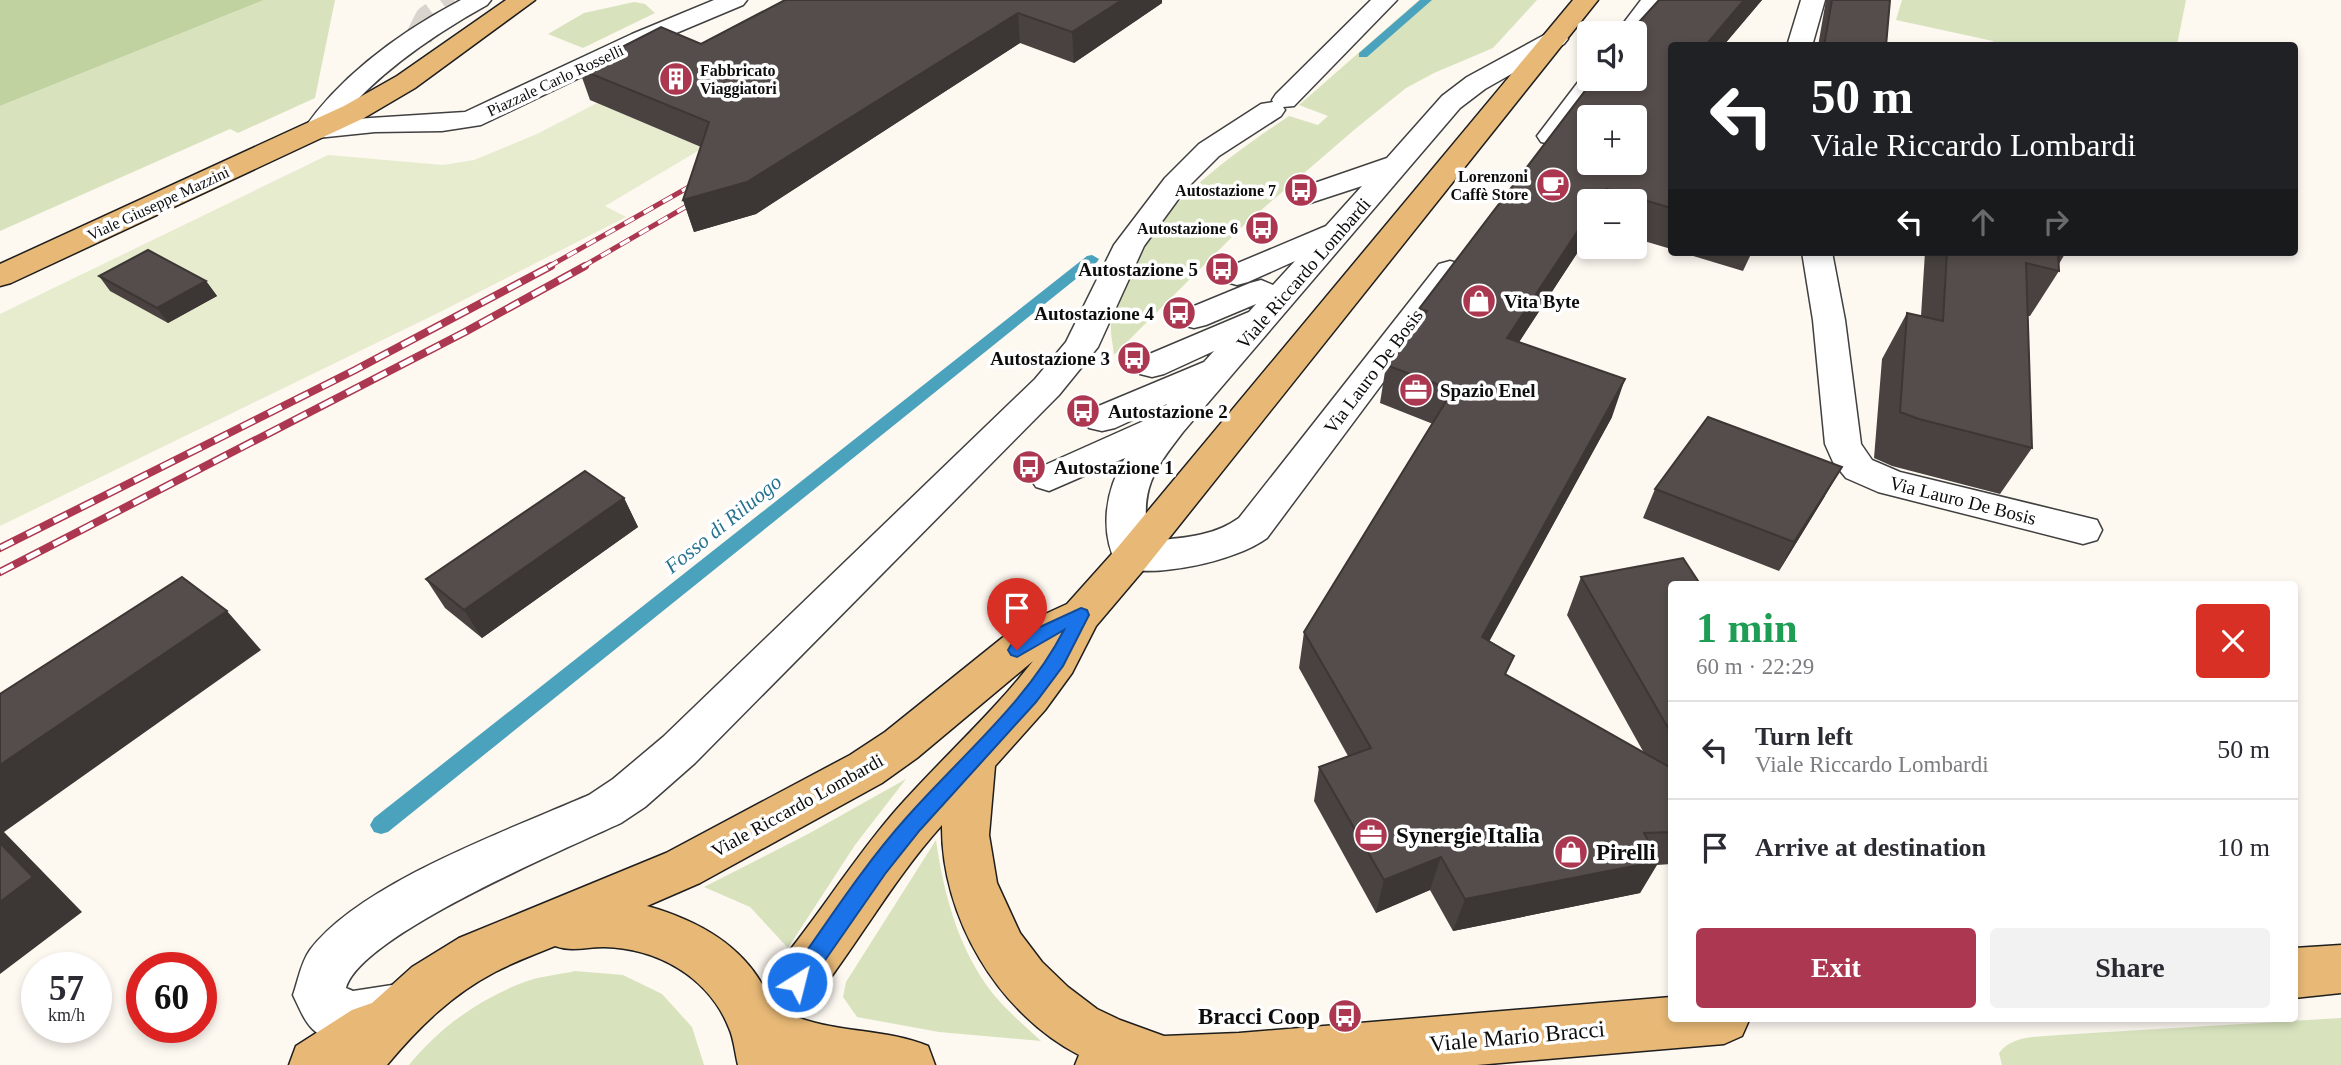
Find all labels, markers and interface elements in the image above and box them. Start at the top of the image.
map controls [1577,21,1647,259]
button: sound [1577,21,1647,91]
street label: Piazzale Carlo Rosselli [484,41,627,120]
building icon: Fabbricato Viaggiatori [657,60,695,98]
place label: Fabbricato Viaggiatori [700,62,777,98]
text: 50 m [1811,69,1913,124]
icon: left [1696,70,1787,161]
button: + [1577,105,1647,175]
text: Viale Riccardo Lombardi [1811,127,2136,163]
street label: Viale Giuseppe Mazzini [85,163,233,245]
cafe icon: Lorenzoni Caffè Store [1534,166,1572,204]
place label: Lorenzoni Caffè Store [1451,168,1529,203]
bus stop icon: Autostazione 7 [1282,171,1320,209]
place label: Autostazione 7 [1175,182,1276,199]
button: − [1577,189,1647,259]
street label: Viale Riccardo Lombardi [1232,194,1375,353]
icon: left [1891,203,1929,241]
icon: ahead [1964,203,2002,241]
icon: right [2037,203,2075,241]
bus stop icon: Autostazione 6 [1243,209,1281,247]
place label: Autostazione 6 [1137,220,1238,237]
bus stop icon: Autostazione 5 [1203,250,1241,288]
place label: Autostazione 5 [1078,259,1198,280]
shop icon: Vita Byte [1460,282,1498,320]
place label: Vita Byte [1504,291,1580,312]
bus stop icon: Autostazione 4 [1160,294,1198,332]
place label: Autostazione 4 [1034,303,1154,324]
street label: Via Lauro De Bosis [1320,305,1427,438]
bus stop icon: Autostazione 3 [1115,339,1153,377]
place label: Autostazione 3 [990,348,1110,369]
office icon: Spazio Enel [1397,371,1435,409]
place label: Spazio Enel [1440,380,1536,401]
bus stop icon: Autostazione 2 [1064,392,1102,430]
place label: Autostazione 2 [1108,401,1228,422]
bus stop icon: Autostazione 1 [1010,448,1048,486]
place label: Autostazione 1 [1054,457,1174,478]
water label: Fosso di Riluogo [659,470,786,579]
street label: Via Lauro De Bosis [1887,472,2038,529]
pin [987,578,1047,650]
icon: arrive [998,589,1036,627]
button: close [2196,604,2270,678]
text: 1 min [1696,605,1798,651]
text: 60 m · 22:29 [1696,654,1814,679]
text: Turn left [1755,722,1853,751]
icon: left [1696,731,1734,769]
text: 50 m [2217,735,2270,764]
street label: Viale Riccardo Lombardi [708,749,887,861]
text: Viale Riccardo Lombardi [1755,752,1989,777]
office icon: Synergie Italia [1352,816,1390,854]
place label: Synergie Italia [1396,823,1540,848]
icon: arrive [1696,829,1734,867]
shop icon: Pirelli [1552,833,1590,871]
text: Arrive at destination [1755,833,1986,862]
text: 10 m [2217,833,2270,862]
place label: Pirelli [1596,840,1656,865]
button: Exit [1696,928,1976,1008]
button: Share [1990,928,2270,1008]
position arrow [760,945,834,1019]
speed limit sign: 60 [126,952,217,1043]
text: 57 [49,969,84,1008]
bus stop icon: Bracci Coop [1326,997,1364,1035]
place label: Bracci Coop [1198,1004,1320,1029]
text: km/h [48,1005,85,1025]
street label: Viale Mario Bracci [1428,1016,1606,1057]

